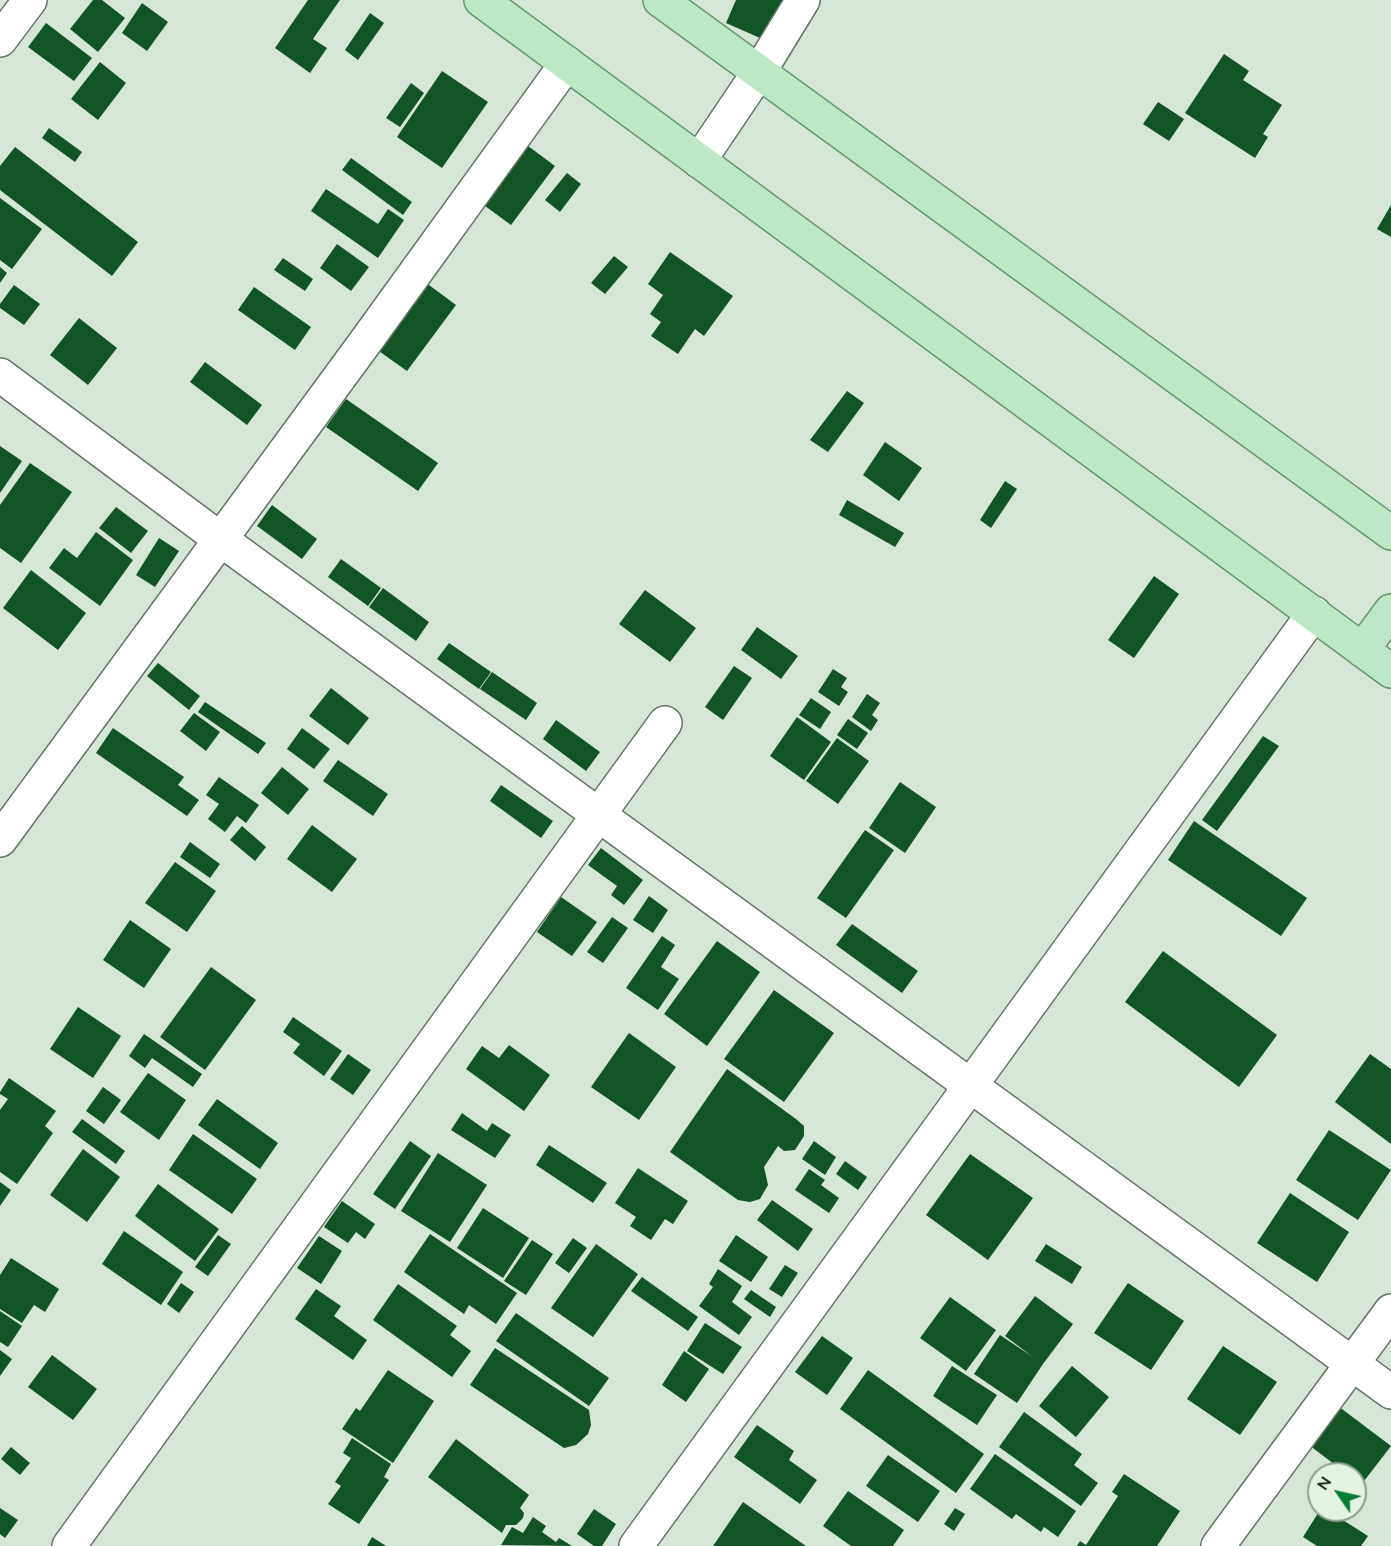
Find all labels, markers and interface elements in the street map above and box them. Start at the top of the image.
north arrow [1307,1462,1367,1522]
text: N [1312,1472,1335,1494]

